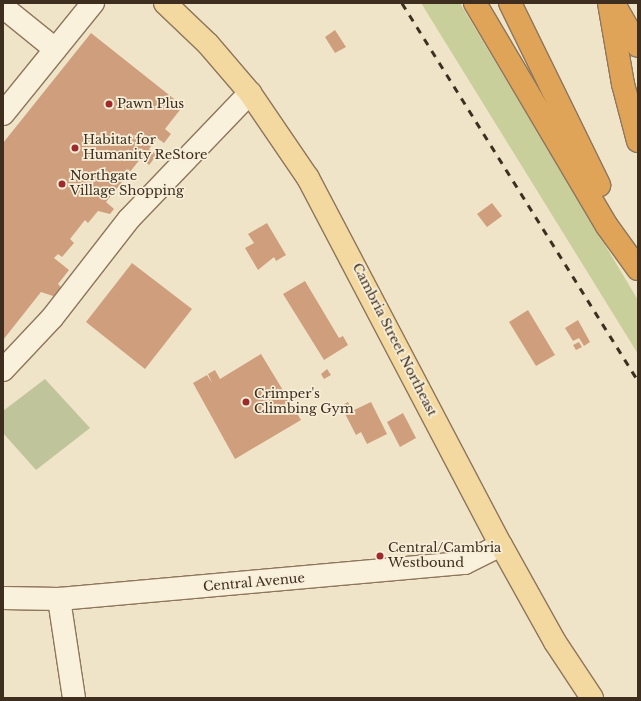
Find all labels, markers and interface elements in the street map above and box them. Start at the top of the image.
place label: Pawn Plus [117,96,184,112]
marker: Pawn Plus [104,99,114,109]
place label: Habitat for Humanity ReStore [83,133,208,164]
marker: Habitat for Humanity ReStore [70,143,80,153]
place label: Northgate Village Shopping [70,169,184,200]
marker: Northgate Village Shopping [57,179,67,189]
street label: Cambria Street Northeast [348,261,440,419]
place label: Crimper's Climbing Gym [254,387,354,418]
marker: Crimper's Climbing Gym [241,397,251,407]
place label: Central/Cambria Westbound [388,541,501,572]
marker: Central/Cambria Westbound [375,551,385,561]
street label: Central Avenue [202,571,306,595]

